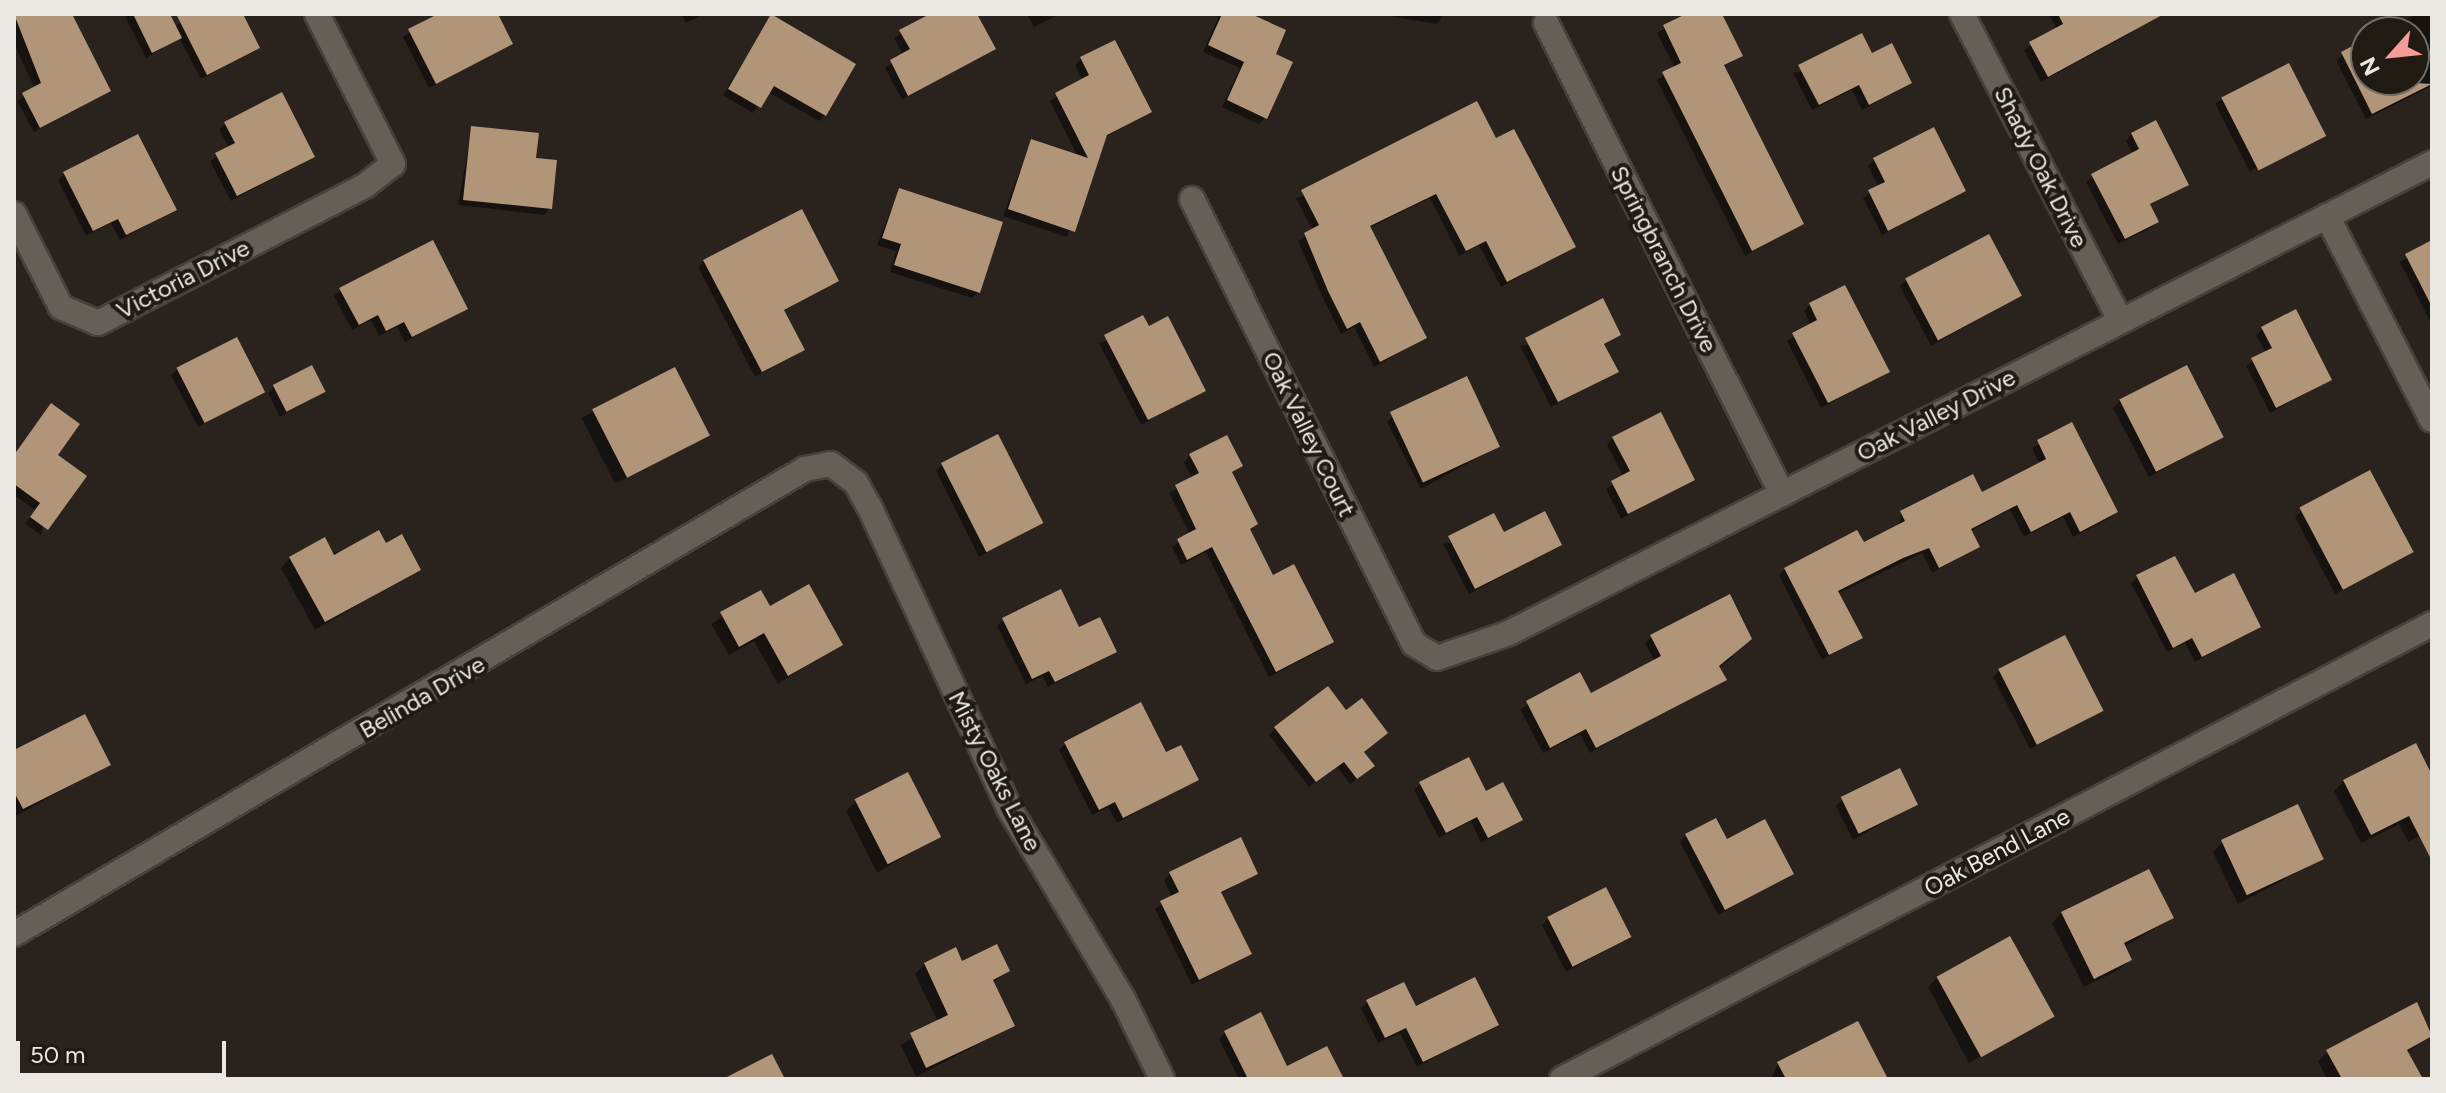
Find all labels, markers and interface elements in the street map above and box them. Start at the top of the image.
north arrow [2350,16,2430,96]
text: N [2354,53,2386,80]
street label: Shady Oak Drive [1988,82,2094,252]
street label: Springbranch Drive [1604,161,1724,357]
street label: Victoria Drive [112,233,254,325]
street label: Oak Valley Court [1257,347,1361,521]
street label: Oak Valley Drive [1852,363,2020,467]
street label: Belinda Drive [354,650,490,744]
street label: Misty Oaks Lane [942,686,1048,856]
street label: Oak Bend Lane [1919,802,2075,902]
scale bar [20,1025,230,1075]
text: 50 m [30,1040,86,1069]

